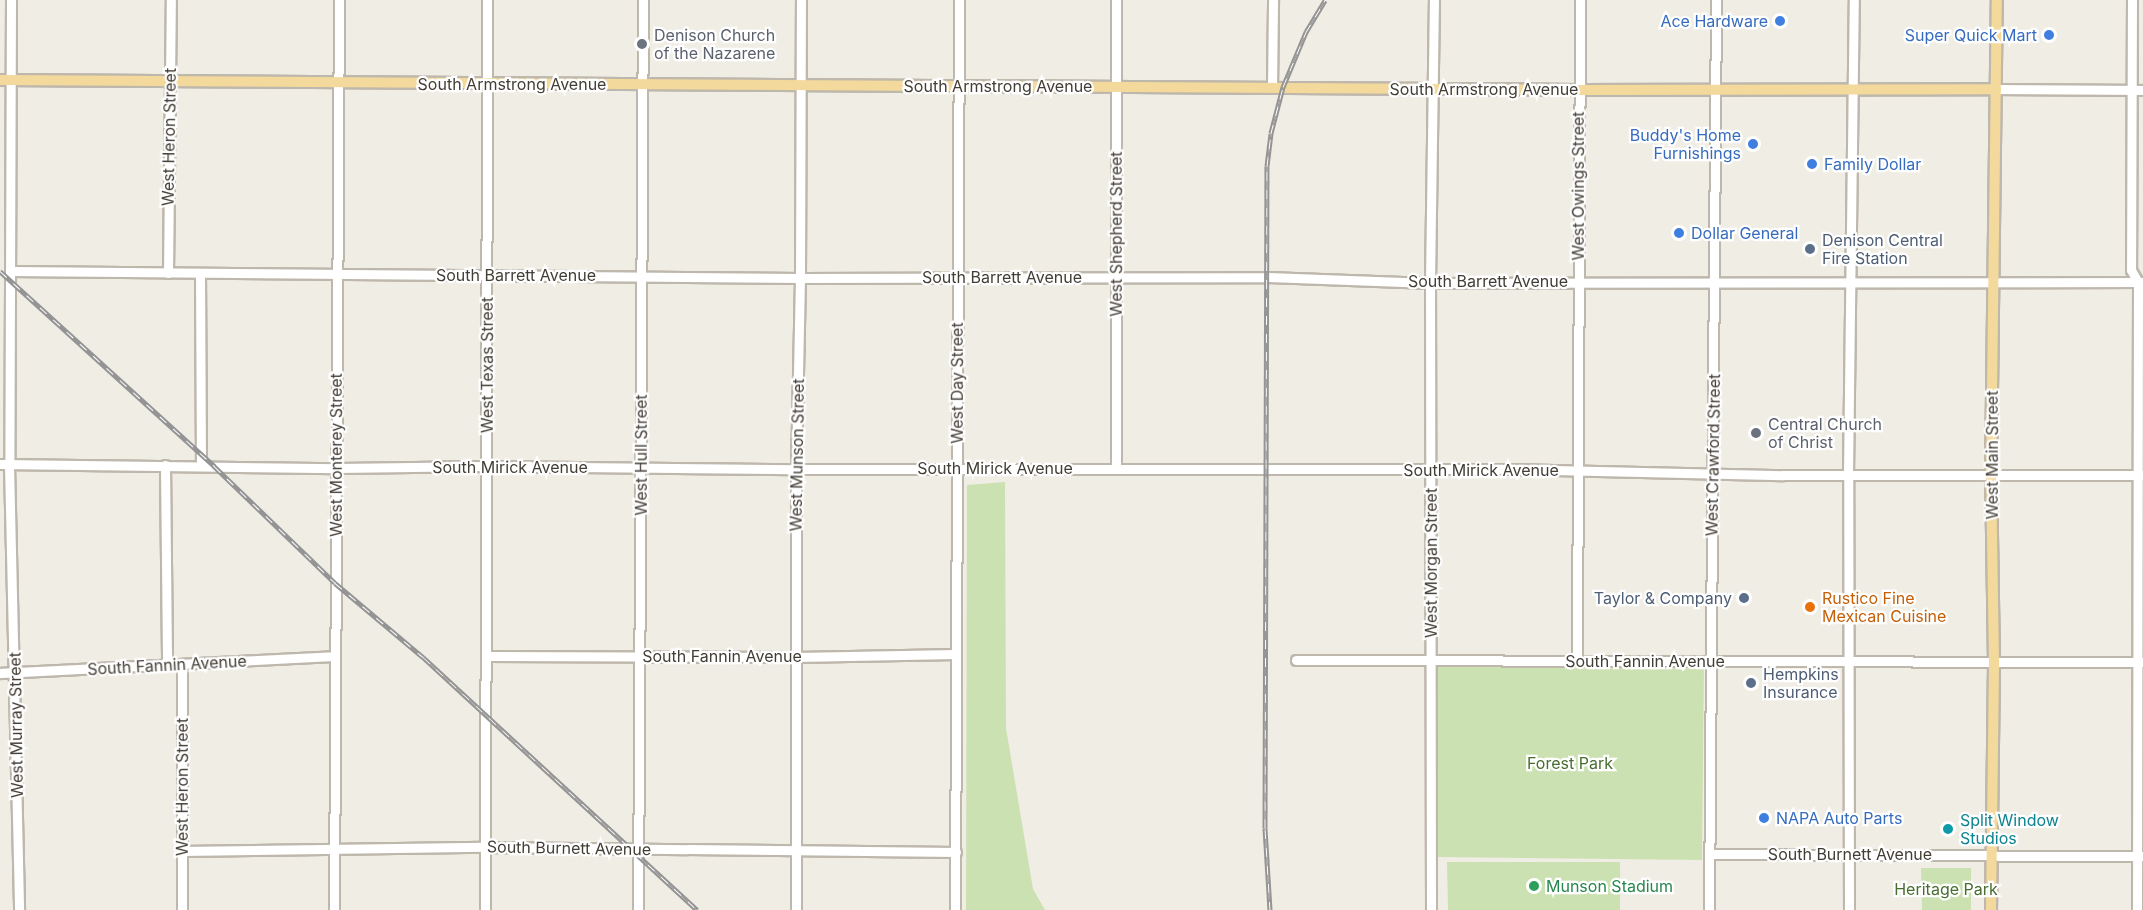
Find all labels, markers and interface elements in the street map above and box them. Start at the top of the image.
place label: Ace Hardware [1660,11,1768,31]
marker: Ace Hardware [1773,14,1787,28]
place label: Denison Church of the Nazarene [654,25,775,63]
place label: Super Quick Mart [1905,25,2037,45]
marker: Super Quick Mart [2042,28,2056,42]
marker: Denison Church of the Nazarene [635,37,649,51]
street label: West Heron Street [158,68,180,206]
street label: South Armstrong Avenue [418,74,606,94]
street label: South Armstrong Avenue [904,76,1092,96]
street label: South Armstrong Avenue [1390,79,1578,99]
street label: West Owings Street [1568,111,1588,261]
place label: Buddy's Home Furnishings [1630,125,1741,163]
marker: Buddy's Home Furnishings [1746,137,1760,151]
street label: West Shepherd Street [1106,151,1126,317]
place label: Family Dollar [1824,154,1921,174]
marker: Family Dollar [1805,157,1819,171]
place label: Dollar General [1691,223,1798,243]
marker: Dollar General [1672,226,1686,240]
place label: Denison Central Fire Station [1822,230,1943,268]
marker: Denison Central Fire Station [1803,242,1817,256]
street label: South Barrett Avenue [436,265,596,285]
street label: South Barrett Avenue [922,267,1082,287]
street label: South Barrett Avenue [1408,271,1568,291]
street label: West Texas Street [477,297,497,433]
street label: West Day Street [947,322,967,444]
street label: West Monterey Street [326,373,346,537]
street label: West Crawford Street [1702,374,1724,536]
street label: West Munson Street [786,378,808,532]
street label: West Main Street [1982,391,2002,519]
street label: West Hull Street [631,394,651,516]
place label: Central Church of Christ [1768,414,1882,452]
marker: Central Church of Christ [1749,426,1763,440]
street label: South Mirick Avenue [432,457,588,477]
street label: South Mirick Avenue [917,458,1073,478]
street label: South Mirick Avenue [1403,460,1559,480]
street label: West Morgan Street [1421,488,1441,638]
place label: Taylor & Company [1594,588,1732,608]
place label: Rustico Fine Mexican Cuisine [1822,588,1946,626]
marker: Taylor & Company [1737,591,1751,605]
marker: Rustico Fine Mexican Cuisine [1803,600,1817,614]
street label: South Fannin Avenue [642,646,802,666]
street label: South Fannin Avenue [87,651,247,679]
street label: South Fannin Avenue [1565,651,1725,671]
street label: West Murray Street [5,652,27,798]
place label: Hempkins Insurance [1763,664,1839,702]
marker: Hempkins Insurance [1744,676,1758,690]
street label: West Heron Street [172,718,192,856]
park label: Forest Park [1527,753,1613,773]
place label: NAPA Auto Parts [1776,808,1902,828]
place label: Split Window Studios [1960,810,2059,848]
marker: NAPA Auto Parts [1757,811,1771,825]
marker: Split Window Studios [1941,822,1955,836]
street label: South Burnett Avenue [487,837,651,859]
street label: South Burnett Avenue [1768,844,1932,864]
place label: Munson Stadium [1546,876,1673,896]
marker: Munson Stadium [1527,879,1541,893]
park label: Heritage Park [1894,879,1998,899]

